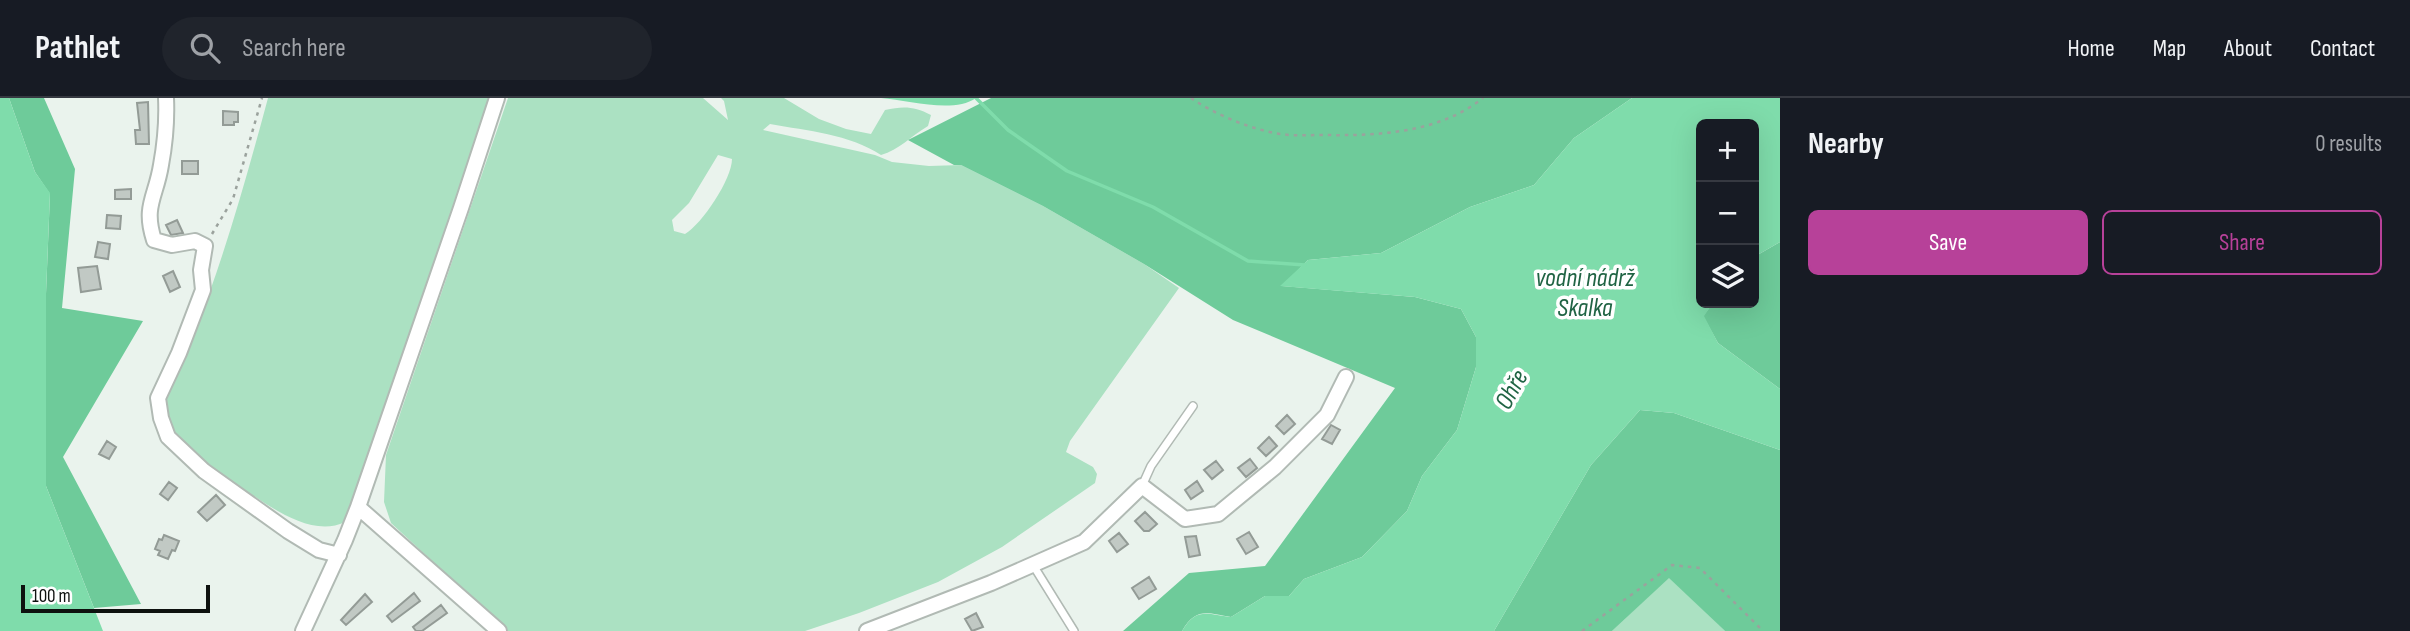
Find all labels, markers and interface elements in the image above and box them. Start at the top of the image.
search box [162,17,652,80]
text: Pathlet [35,28,120,68]
icon: search [186,29,224,67]
text: Search here [242,33,346,64]
text: Home [2067,34,2115,63]
text: Map [2153,34,2186,63]
text: About [2224,34,2272,63]
text: Contact [2310,34,2375,63]
map controls [1696,119,1759,308]
button: + [1696,119,1759,182]
text: Nearby [1808,126,1884,162]
text: 0 results [2315,130,2382,158]
button: − [1696,182,1759,245]
button: Save [1808,210,2088,275]
button: Share [2102,210,2382,275]
button: layers [1696,245,1759,308]
water label: vodní nádrž Skalka [1535,263,1635,324]
water label: Ohře [1489,365,1535,415]
scale bar [21,582,210,614]
text: 100 m [32,585,71,608]

